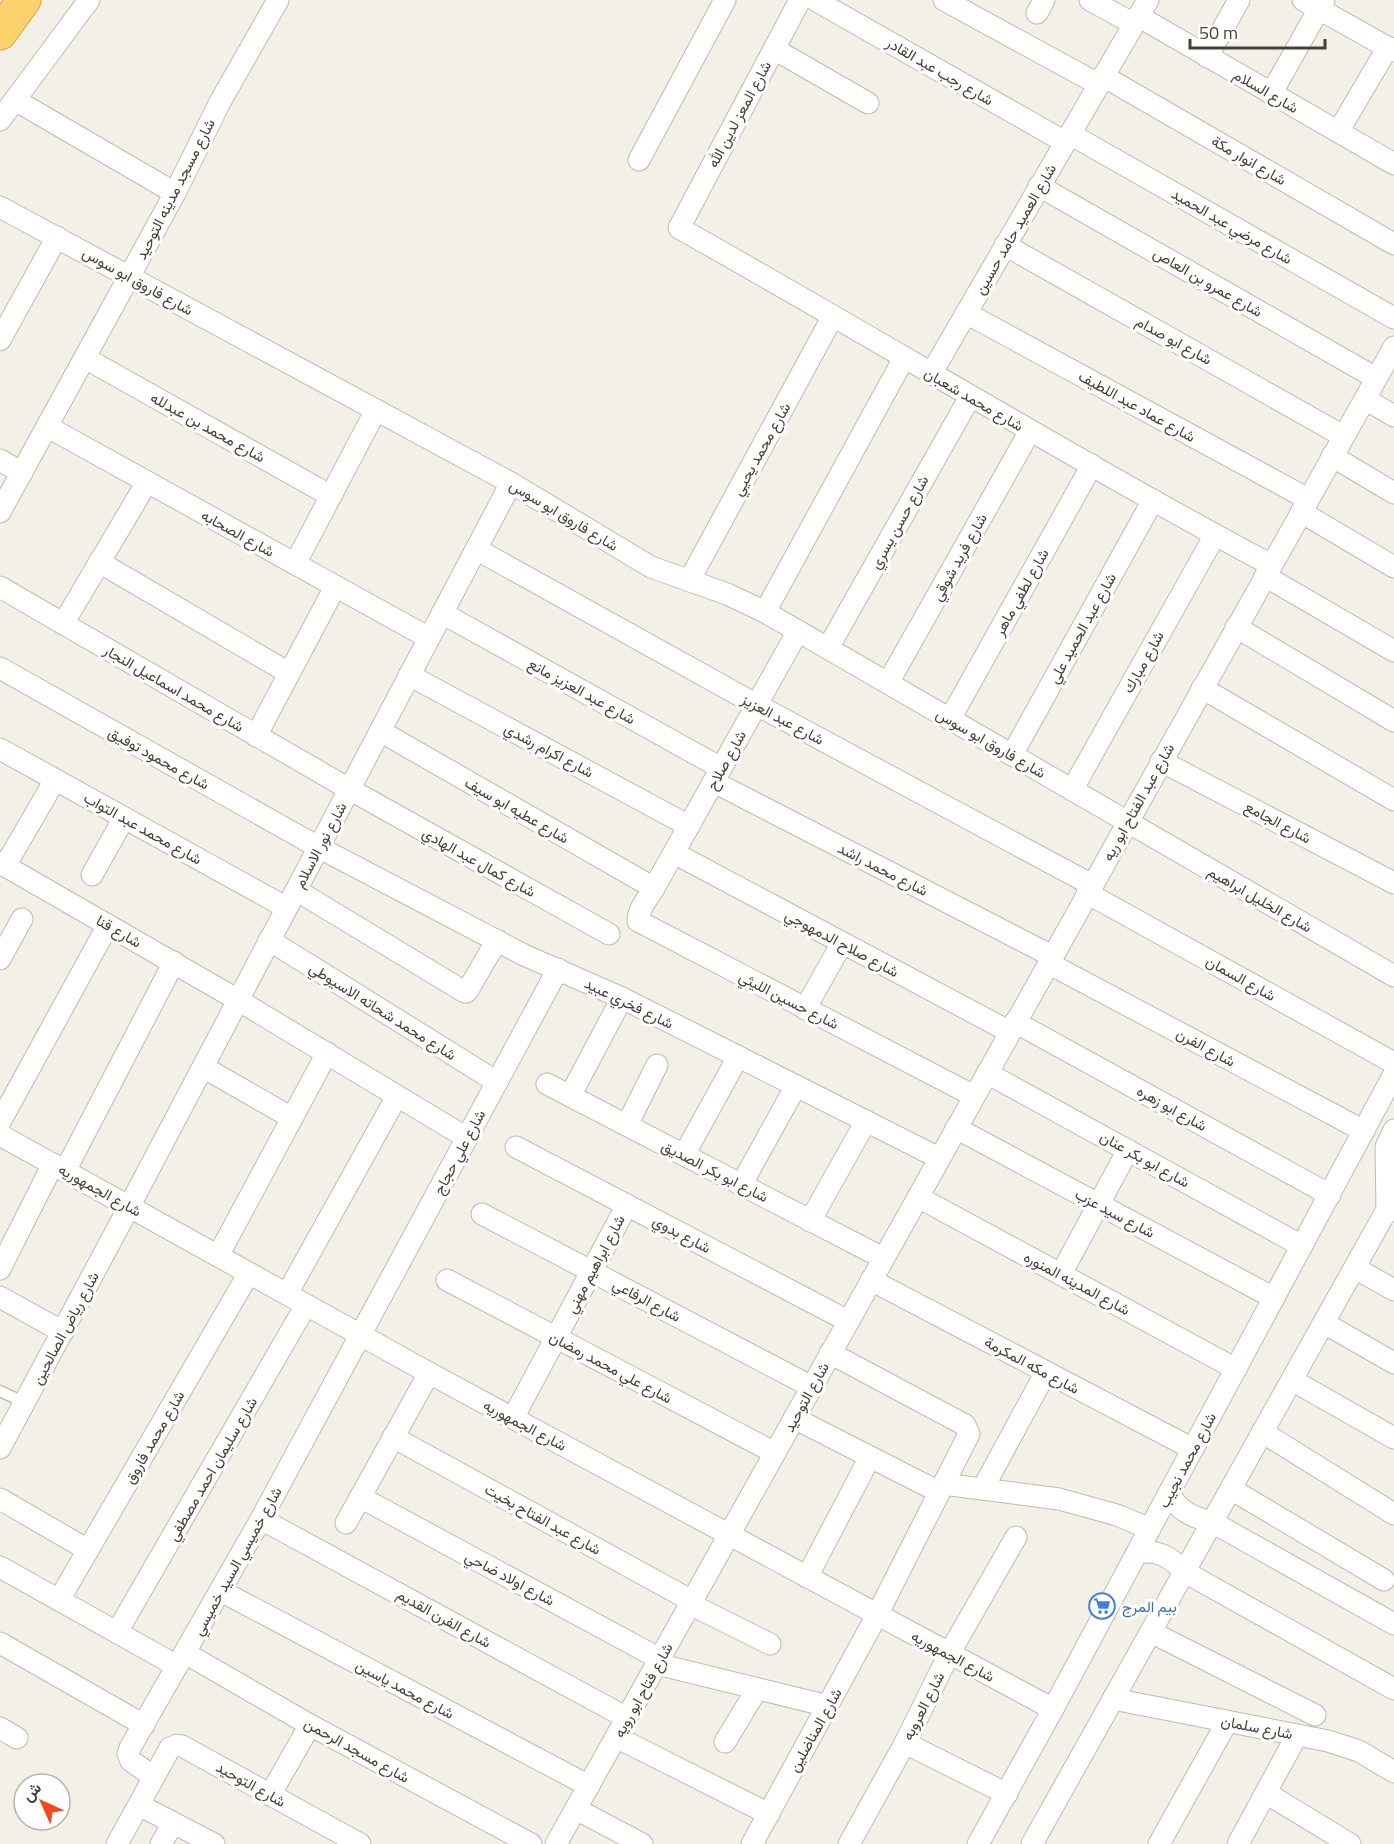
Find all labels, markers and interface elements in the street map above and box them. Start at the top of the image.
scale bar [1190,12,1325,50]
text: 50 m [1199,19,1238,46]
street label: شارع رجب عبد القادر [881,30,998,111]
street label: شارع المعز لدين الله [701,56,777,172]
street label: شارع السلام [1229,63,1303,119]
street label: شارع مسجد مدينه التوحيد [129,114,221,264]
street label: شارع انوار مكة [1207,129,1291,191]
street label: شارع العميد حامد حسين [968,159,1062,299]
street label: شارع مرضي عبد الحميد [1166,182,1297,272]
street label: شارع فاروق ابو سوس [78,241,198,321]
street label: شارع عمرو بن العاص [1149,241,1267,323]
street label: شارع ابو صدام [1132,310,1217,371]
street label: شارع محمد شعبان [920,361,1028,437]
street label: شارع عماد عبد اللطيف [1074,364,1200,448]
street label: شارع محمد بن عبدلله [146,386,270,468]
street label: شارع محمد يحيي [726,398,798,501]
street label: شارع حسن يسري [864,471,936,574]
street label: شارع فاروق ابو سوس [505,473,623,557]
street label: شارع الصحابه [197,503,279,563]
street label: شارع فريد شوقي [925,509,994,606]
street label: شارع لطفي ماهر [987,544,1056,642]
street label: شارع عبد الحميد علي [1042,568,1124,689]
street label: شارع مبارك [1116,627,1170,697]
street label: شارع محمد اسماعيل النجار [99,638,249,738]
street label: شارع عبد العزيز مانع [524,652,640,730]
street label: شارع عبد العزيز [737,687,829,751]
street label: شارع فاروق ابو سوس [932,702,1050,784]
street label: شارع اكرام رشدي [499,717,598,785]
street label: شارع محمود توفيق [104,721,214,795]
street label: شارع صلاح [700,726,752,794]
street label: شارع عبد الفتاح ابو ريه [1096,739,1180,865]
street label: شارع عطيه ابو سيف [461,771,574,849]
street label: شارع محمد عبد التواب [80,786,207,870]
street label: شارع الجامع [1241,795,1316,849]
street label: شارع نور الاسلام [288,798,352,892]
street label: شارع كمال عبد الهادي [417,821,540,905]
street label: شارع محمد راشد [834,836,932,902]
street label: شارع الخليل ابراهيم [1204,860,1317,938]
street label: شارع صلاح الدمهوجي [780,903,903,985]
street label: شارع قنا [92,909,146,953]
street label: شارع السمان [1202,949,1280,1007]
street label: شارع محمد شحاته الاسيوطي [304,956,461,1068]
street label: شارع حسين الليثي [734,965,843,1037]
street label: شارع فخري عبيد [580,971,678,1036]
street label: شارع الفرن [1172,1022,1240,1072]
street label: شارع ابو زهره [1133,1079,1212,1137]
street label: شارع علي حجاج [427,1105,493,1200]
street label: شارع ابو بكر عنان [1096,1125,1194,1193]
street label: شارع ابو بكر الصديق [657,1134,773,1208]
street label: شارع الجمهوريه [54,1158,146,1222]
street label: شارع سيد عزب [1071,1182,1159,1244]
street label: شارع بدوي [648,1209,715,1261]
street label: شارع ابراهيم مهني [559,1211,632,1318]
street label: شارع المدينه المنوره [1020,1245,1135,1321]
street label: شارع رياض الصالحين [25,1267,105,1389]
street label: شارع الرفاعي [608,1272,685,1329]
street label: شارع علي محمد رمضان [545,1325,677,1411]
street label: شارع مكه المكرمة [980,1330,1084,1400]
street label: شارع التوحيد [777,1358,835,1436]
street label: شارع محمد فاروق [118,1386,190,1488]
street label: شارع سليمان احمد مصطفي [161,1392,265,1546]
street label: شارع الجمهوريه [479,1393,571,1457]
street label: شارع محمد نجيب [1152,1408,1222,1512]
street label: شارع عبد الفتاح بخيت [481,1477,606,1561]
street label: شارع خميسي السيد خميسي [186,1482,289,1641]
street label: شارع اولاد ضاحي [460,1545,559,1613]
street label: شارع الفرن القديم [393,1582,496,1654]
supermarket icon: بيم المرج [1087,1591,1117,1621]
place label: بيم المرج [1122,1595,1177,1618]
street label: شارع الجمهوريه [907,1624,999,1688]
street label: شارع فتاح ابو رويه [607,1638,679,1742]
street label: شارع محمد ياسين [352,1653,459,1725]
street label: شارع العروبه [896,1668,950,1744]
street label: شارع المناضلين [782,1684,848,1776]
street label: شارع سلمان [1219,1709,1295,1745]
street label: شارع مسجد الرحمن [300,1711,414,1789]
street label: شارع التوحيد [212,1755,290,1813]
north arrow [12,1772,72,1832]
text: ش [16,1776,47,1807]

